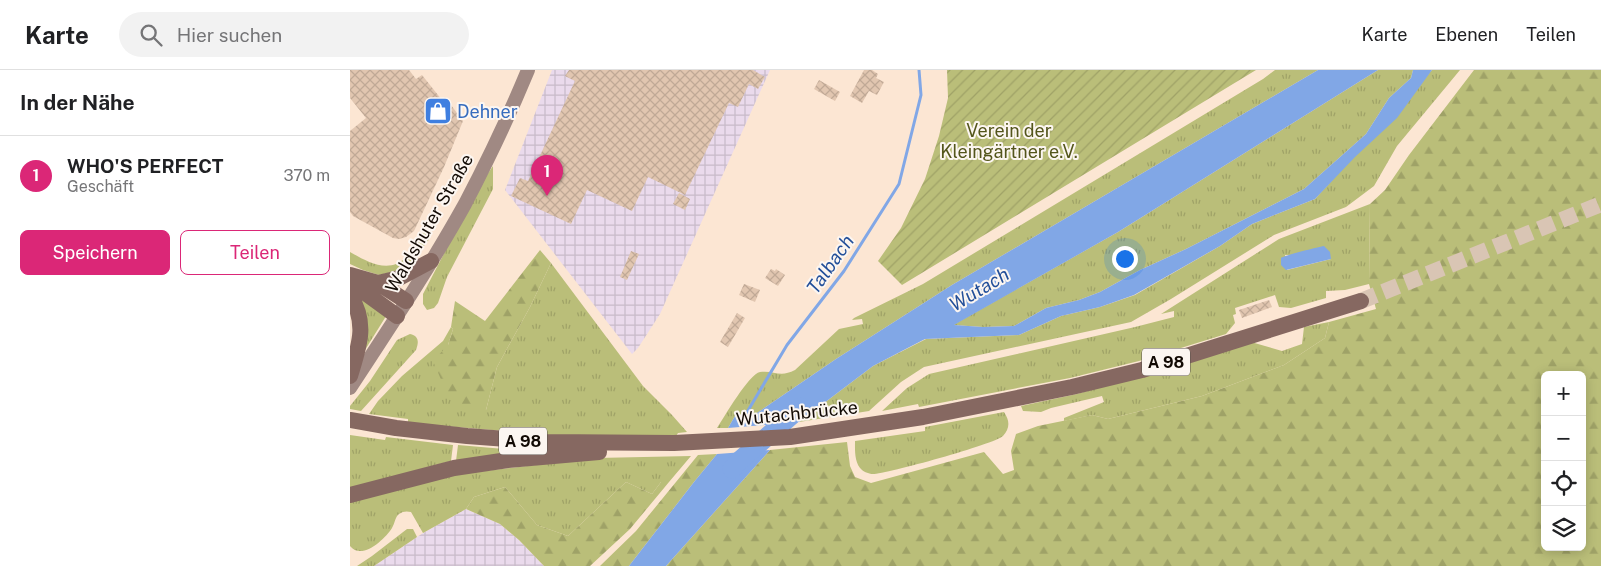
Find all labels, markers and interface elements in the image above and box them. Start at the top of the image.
search box [119,12,469,57]
text: Karte [25,21,89,49]
icon: search [137,21,165,49]
text: Hier suchen [177,24,282,46]
text: Karte [1362,24,1407,45]
text: Ebenen [1435,24,1498,45]
text: Teilen [1526,24,1576,45]
text: In der Nähe [20,90,135,115]
shop icon: Dehner [423,96,453,126]
place label: Dehner [457,101,518,122]
park label: Verein der Kleingärtner e.V. [940,120,1078,162]
street label: Waldshuter Straße [381,150,477,296]
text: WHO'S PERFECT [67,155,223,177]
pin: 1 [531,155,563,196]
text: 1 [33,166,39,185]
text: 370 m [283,166,330,185]
text: Geschäft [67,177,134,196]
button: Speichern [20,230,170,275]
button: Teilen [180,230,330,275]
water label: Talbach [802,230,858,298]
your location [1112,246,1138,272]
water label: Wutach [945,263,1013,315]
road number: A 98 [1142,348,1190,376]
map controls [1541,371,1586,551]
button: + [1541,371,1586,416]
street label: Wutachbrücke [735,396,859,430]
button: − [1541,416,1586,461]
road number: A 98 [499,428,547,454]
button: locate [1541,461,1586,506]
button: layers [1541,506,1586,551]

